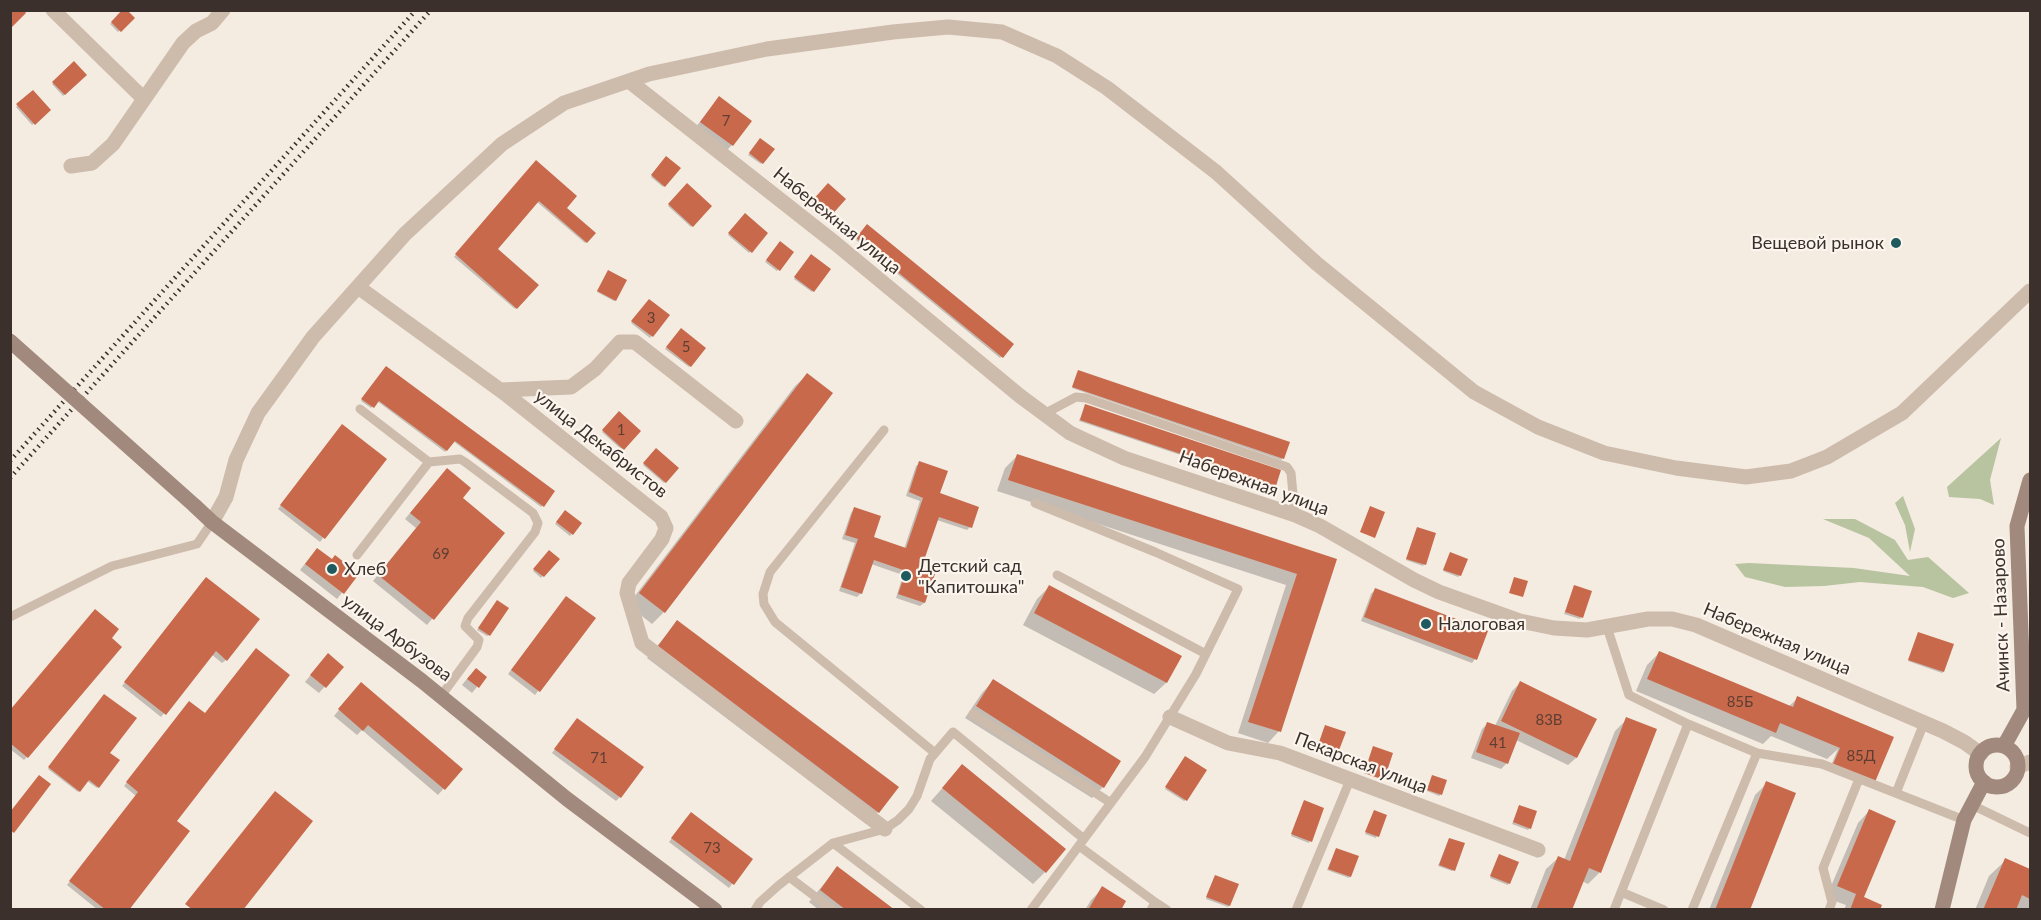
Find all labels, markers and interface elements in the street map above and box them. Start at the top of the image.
house number: 7 [722,112,730,130]
street label: Набережная улица [769,163,905,279]
place label: Вещевой рынок [1751,232,1884,254]
marker: Вещевой рынок [1889,236,1903,250]
house number: 3 [647,309,655,327]
house number: 5 [682,338,690,356]
street label: улица Декабристов [530,385,672,503]
house number: 1 [617,421,625,439]
street label: Набережная улица [1176,446,1332,520]
street label: Ачинск - Назарово [1988,538,2014,692]
house number: 69 [432,545,450,563]
place label: Детский сад "Капитошка" [918,555,1025,598]
place label: Хлеб [344,558,386,580]
marker: Хлеб [325,562,339,576]
marker: Детский сад "Капитошка" [899,569,913,583]
street label: улица Арбузова [338,590,456,686]
street label: Набережная улица [1700,598,1854,680]
place label: Налоговая [1438,613,1525,635]
marker: Налоговая [1419,617,1433,631]
house number: 85Б [1727,693,1753,711]
house number: 83В [1535,711,1563,729]
street label: Пекарская улица [1292,728,1430,798]
house number: 41 [1489,734,1507,752]
house number: 85Д [1846,747,1876,765]
house number: 71 [590,749,608,767]
house number: 73 [703,839,721,857]

